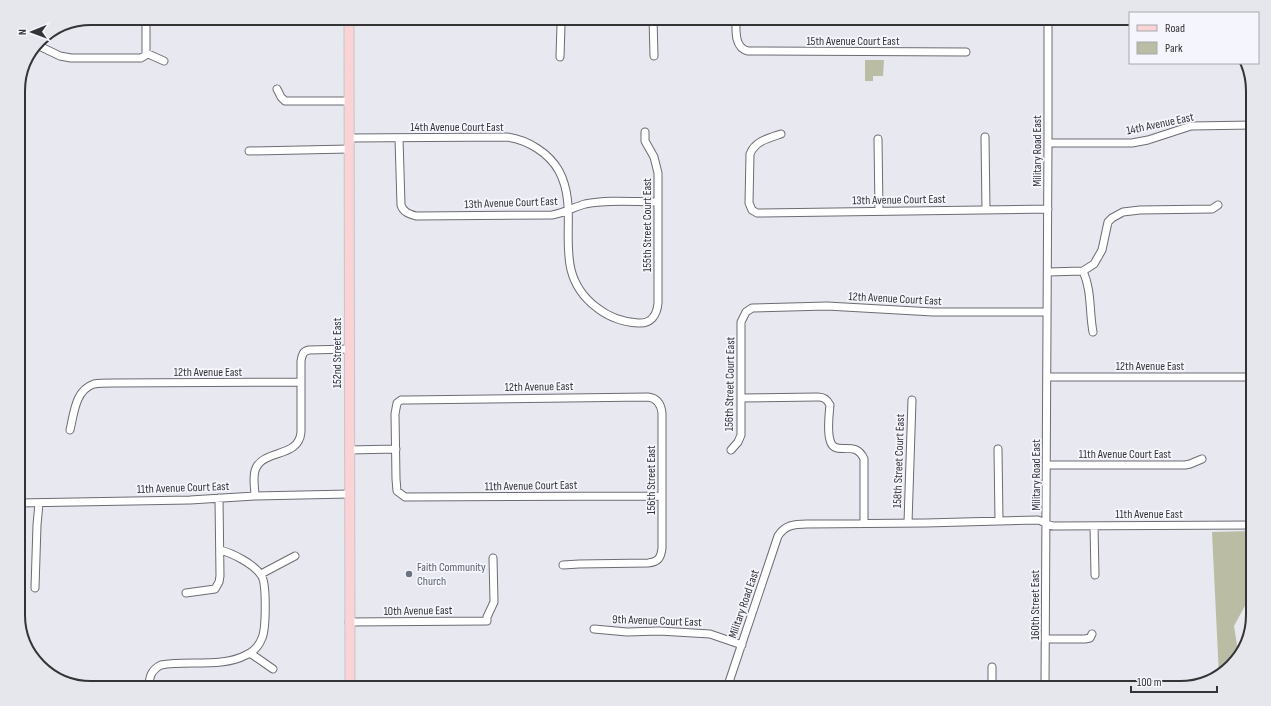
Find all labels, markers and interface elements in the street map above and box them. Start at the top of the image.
north arrow [12,12,52,52]
legend [1129,12,1259,64]
text: Road [1165,21,1185,36]
text: N [16,29,29,35]
street label: 15th Avenue Court East [806,34,900,49]
text: Park [1165,41,1183,56]
street label: 14th Avenue East [1125,109,1195,138]
street label: Military Road East [1030,115,1045,187]
street label: 14th Avenue Court East [410,120,504,135]
street label: 155th Street Court East [640,178,655,272]
street label: 13th Avenue Court East [852,192,946,208]
street label: 13th Avenue Court East [464,194,558,212]
street label: 12th Avenue Court East [848,289,942,309]
street label: 152nd Street East [330,317,345,388]
street label: 156th Street Court East [722,336,738,431]
street label: 12th Avenue East [1116,359,1185,374]
street label: 12th Avenue East [174,365,243,380]
street label: 12th Avenue East [505,379,574,395]
street label: 158th Street Court East [890,413,908,508]
street label: Military Road East [1029,439,1044,511]
street label: 156th Street East [644,445,659,515]
street label: 11th Avenue Court East [1079,447,1172,462]
street label: 11th Avenue Court East [485,478,578,494]
street label: 11th Avenue Court East [137,479,230,497]
street label: 11th Avenue East [1115,507,1183,522]
place label: Faith Community Church [417,560,486,589]
street label: Military Road East [725,567,763,640]
marker: Faith Community Church [404,569,414,579]
street label: 160th Street East [1028,570,1043,640]
street label: 10th Avenue East [383,603,453,619]
street label: 9th Avenue Court East [612,612,702,630]
scale bar [1131,668,1217,694]
text: 100 m [1137,675,1162,690]

